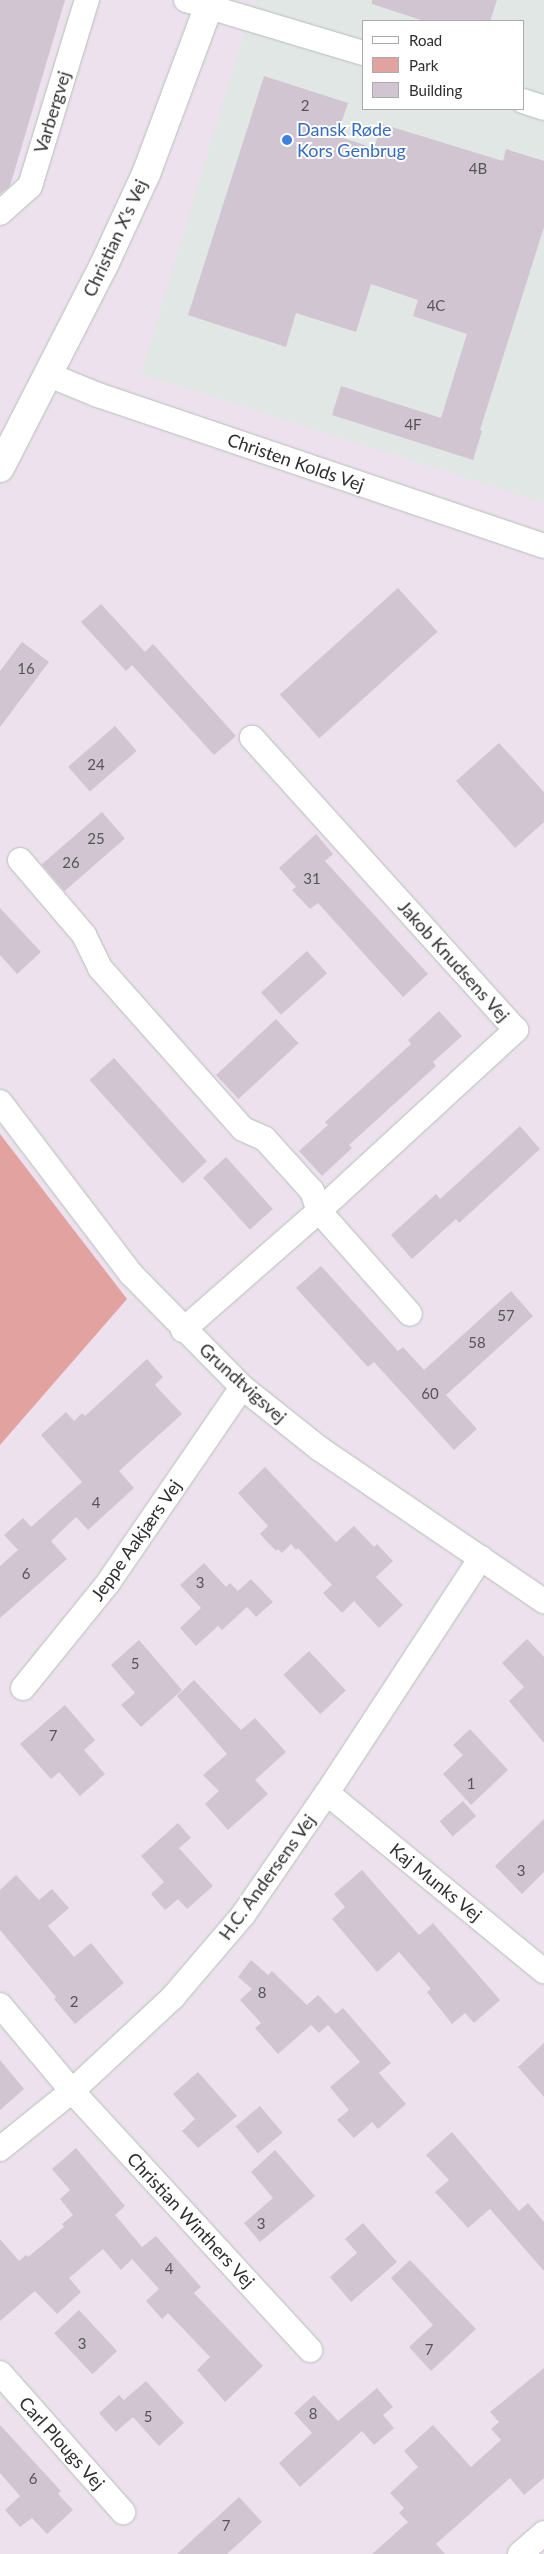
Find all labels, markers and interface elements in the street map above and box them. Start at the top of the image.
legend [362,20,524,110]
text: Road [409,31,442,49]
text: Park [409,56,438,74]
street label: Varbergvej [29,68,75,156]
text: Building [409,81,462,99]
house number: 2 [301,97,309,115]
place label: Dansk Røde Kors Genbrug [297,119,406,162]
marker: Dansk Røde Kors Genbrug [281,134,293,146]
house number: 4B [469,160,487,178]
street label: Christian X's Vej [78,176,152,300]
house number: 4C [427,297,445,315]
house number: 4F [404,416,422,434]
street label: Christen Kolds Vej [224,428,368,496]
house number: 16 [17,660,35,678]
house number: 24 [87,756,105,774]
house number: 25 [87,830,105,848]
house number: 26 [62,854,80,872]
house number: 31 [303,870,321,888]
street label: Jakob Knudsens Vej [394,896,514,1026]
house number: 57 [497,1307,515,1325]
house number: 58 [468,1334,486,1352]
street label: Grundtvigsvej [195,1338,291,1428]
house number: 60 [421,1385,439,1403]
street label: Jeppe Aakjærs Vej [86,1475,186,1605]
house number: 4 [92,1494,100,1512]
house number: 6 [22,1565,30,1583]
house number: 3 [196,1574,204,1592]
house number: 5 [131,1655,139,1673]
house number: 7 [49,1727,57,1745]
house number: 1 [467,1775,475,1793]
street label: H.C. Andersens Vej [214,1810,320,1944]
street label: Kaj Munks Vej [385,1838,487,1926]
house number: 3 [517,1862,525,1880]
house number: 8 [258,1984,266,2002]
house number: 2 [70,1993,78,2011]
street label: Christian Winthers Vej [122,2148,260,2292]
house number: 3 [257,2215,265,2233]
house number: 4 [165,2260,173,2278]
house number: 3 [78,2335,86,2353]
house number: 7 [425,2341,433,2359]
street label: Carl Plougs Vej [14,2392,110,2494]
house number: 8 [309,2405,317,2423]
house number: 5 [144,2408,152,2426]
house number: 6 [29,2470,37,2488]
house number: 7 [222,2517,230,2535]

